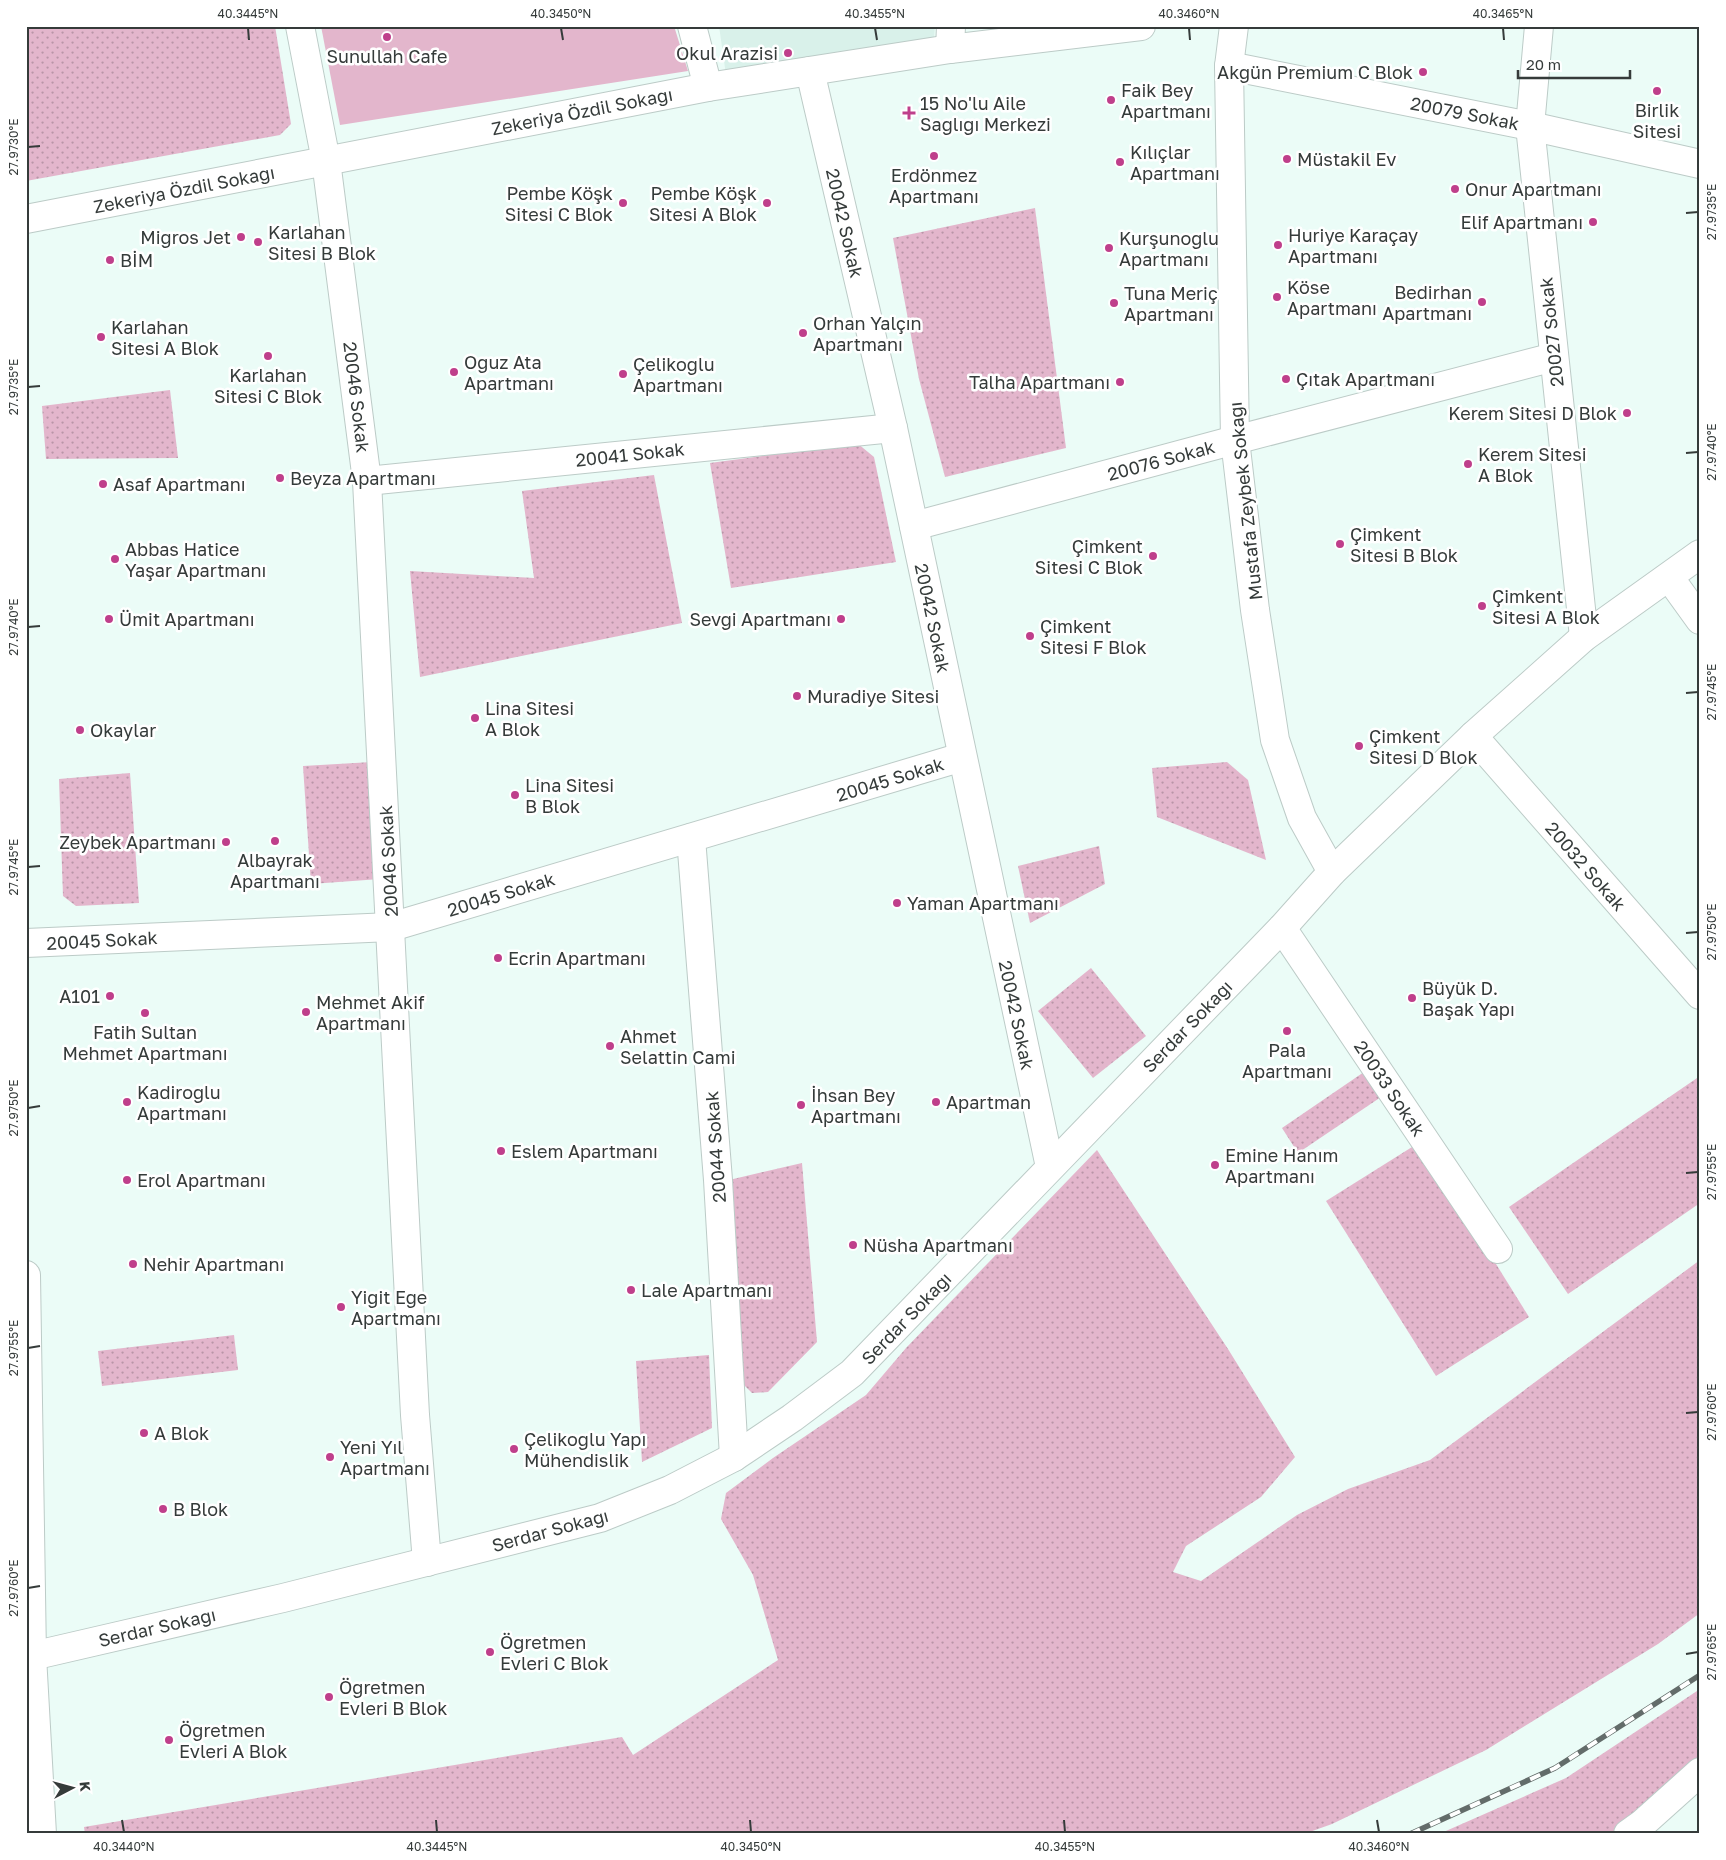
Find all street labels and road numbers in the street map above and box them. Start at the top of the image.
street label: Zekeriya Özdil Sokağı [490,83,674,139]
street label: 20079 Sokak [1409,92,1521,134]
street label: Zekeriya Özdil Sokağı [92,161,276,217]
street label: 20042 Sokak [822,166,868,280]
street label: 20027 Sokak [1534,276,1568,388]
street label: 20046 Sokak [339,340,375,454]
street label: Mustafa Zeybek Sokağı [1224,401,1266,601]
street label: 20076 Sokak [1105,435,1217,485]
street label: 20041 Sokak [574,437,686,471]
street label: 20042 Sokak [911,561,955,675]
street label: 20045 Sokak [834,752,946,806]
street label: 20046 Sokak [374,805,402,917]
street label: 20032 Sokak [1541,817,1631,915]
street label: 20045 Sokak [445,867,557,921]
street label: 20045 Sokak [46,926,158,954]
street label: 20042 Sokak [995,958,1039,1072]
street label: Serdar Sokağı [1137,975,1237,1077]
street label: 20033 Sokak [1350,1036,1430,1140]
street label: 20044 Sokak [700,1090,730,1204]
street label: Serdar Sokağı [856,1267,956,1369]
street label: Serdar Sokağı [489,1504,611,1556]
street label: Serdar Sokağı [96,1603,218,1651]

